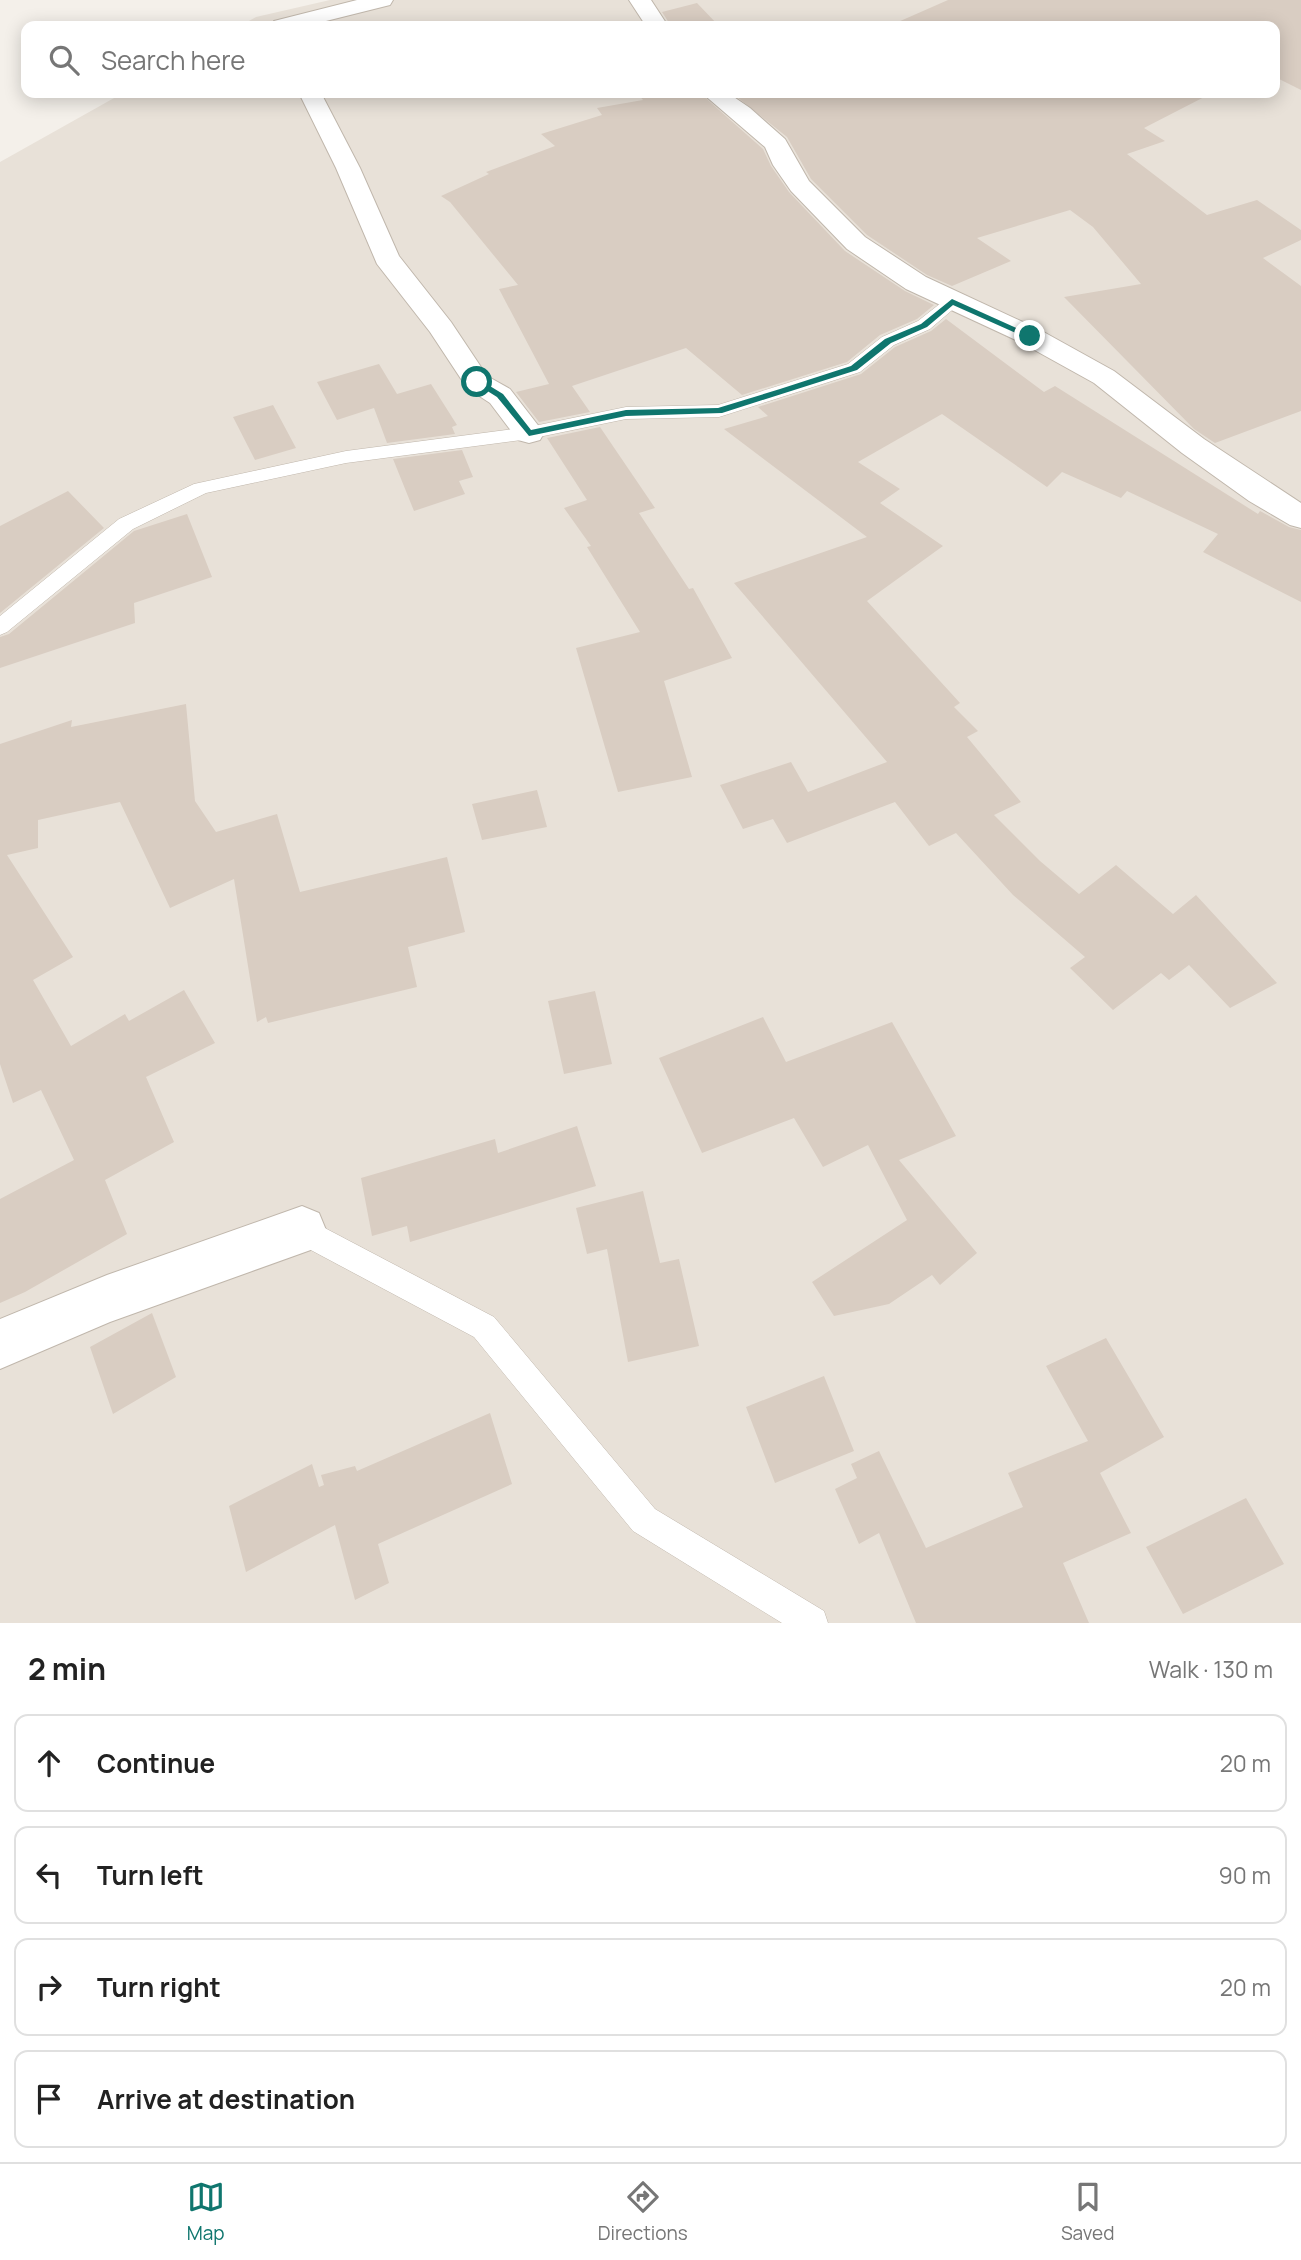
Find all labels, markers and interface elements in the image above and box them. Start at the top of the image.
search box [21,21,1280,98]
icon: search [45,41,83,79]
text: Search here [101,42,246,78]
route end [1014,320,1045,351]
route start [461,366,492,397]
text: 2 min [28,1648,106,1689]
text: Walk · 130 m [1149,1653,1273,1685]
icon: ahead [30,1744,68,1782]
text: Continue [97,1745,215,1781]
text: 20 m [1220,1747,1271,1779]
icon: left [30,1856,68,1894]
text: Turn left [97,1857,204,1893]
text: 90 m [1219,1859,1271,1891]
icon: right [30,1968,68,2006]
text: Turn right [97,1969,221,2005]
text: 20 m [1220,1971,1271,2003]
icon: arrive [30,2080,68,2118]
text: Arrive at destination [97,2081,355,2117]
tab: Map [187,2178,225,2246]
tab: Directions [598,2178,688,2246]
tab: Saved [1061,2178,1114,2246]

